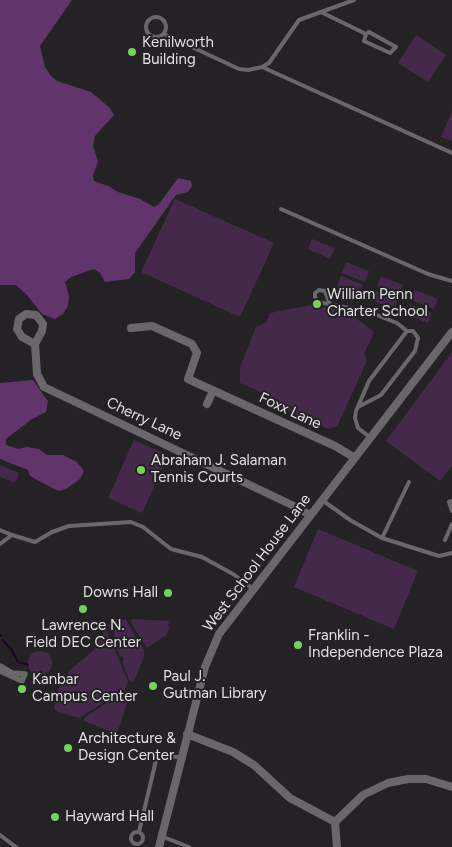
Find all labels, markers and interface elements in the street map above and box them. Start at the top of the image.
place label: Kenilworth Building [142,34,214,69]
marker: Kenilworth Building [126,46,138,58]
place label: William Penn Charter School [327,286,428,321]
marker: William Penn Charter School [311,298,323,310]
street label: Foxx Lane [256,389,324,433]
street label: Cherry Lane [103,394,185,444]
place label: Abraham J. Salaman Tennis Courts [151,452,286,487]
marker: Abraham J. Salaman Tennis Courts [135,464,147,476]
street label: West School House Lane [199,491,315,635]
place label: Downs Hall [83,584,158,602]
marker: Downs Hall [162,587,174,599]
marker: Lawrence N. Field DEC Center [77,603,89,615]
place label: Lawrence N. Field DEC Center [25,617,141,652]
place label: Franklin - Independence Plaza [308,627,443,662]
marker: Franklin - Independence Plaza [292,639,304,651]
place label: Paul J. Gutman Library [163,668,267,703]
place label: Kanbar Campus Center [32,671,137,706]
marker: Paul J. Gutman Library [147,680,159,692]
marker: Kanbar Campus Center [16,683,28,695]
place label: Architecture & Design Center [78,730,176,765]
marker: Architecture & Design Center [62,742,74,754]
place label: Hayward Hall [65,808,154,826]
marker: Hayward Hall [49,811,61,823]

